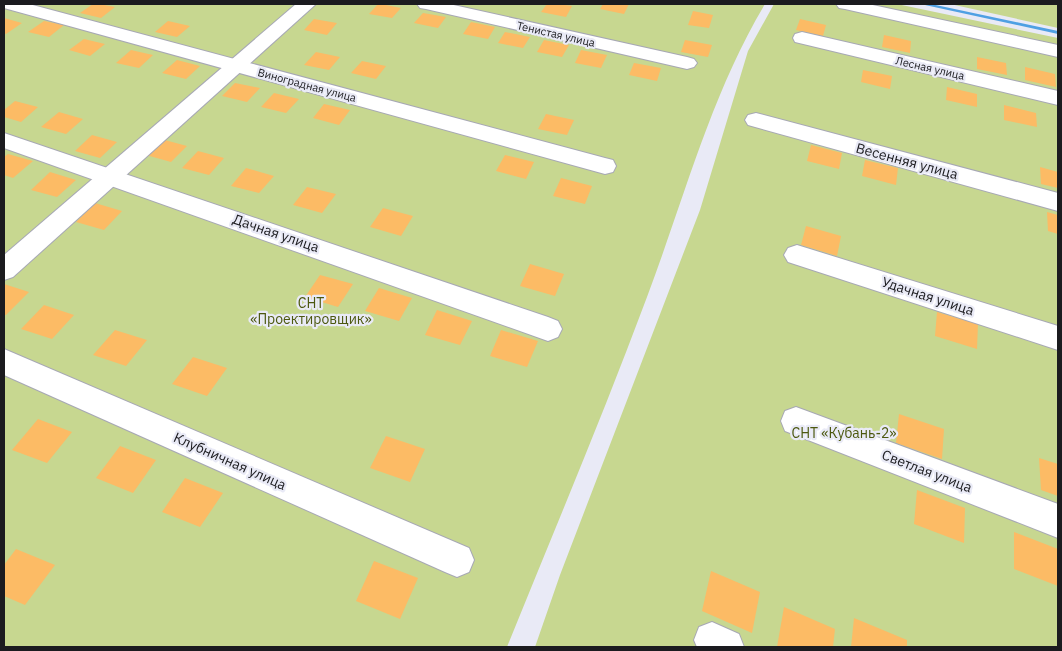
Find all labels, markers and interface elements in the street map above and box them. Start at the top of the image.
street label: Тенистая улица [515,18,597,50]
street label: Лесная улица [894,53,966,83]
street label: Виноградная улица [256,65,358,105]
street label: Весенняя улица [854,139,961,183]
street label: Дачная улица [230,210,322,256]
street label: Удачная улица [880,273,977,320]
park label: СНТ «Проектировщик» [250,294,372,328]
park label: СНТ «Кубань-2» [791,424,897,442]
street label: Клубничная улица [171,428,290,494]
street label: Светлая улица [879,446,975,497]

